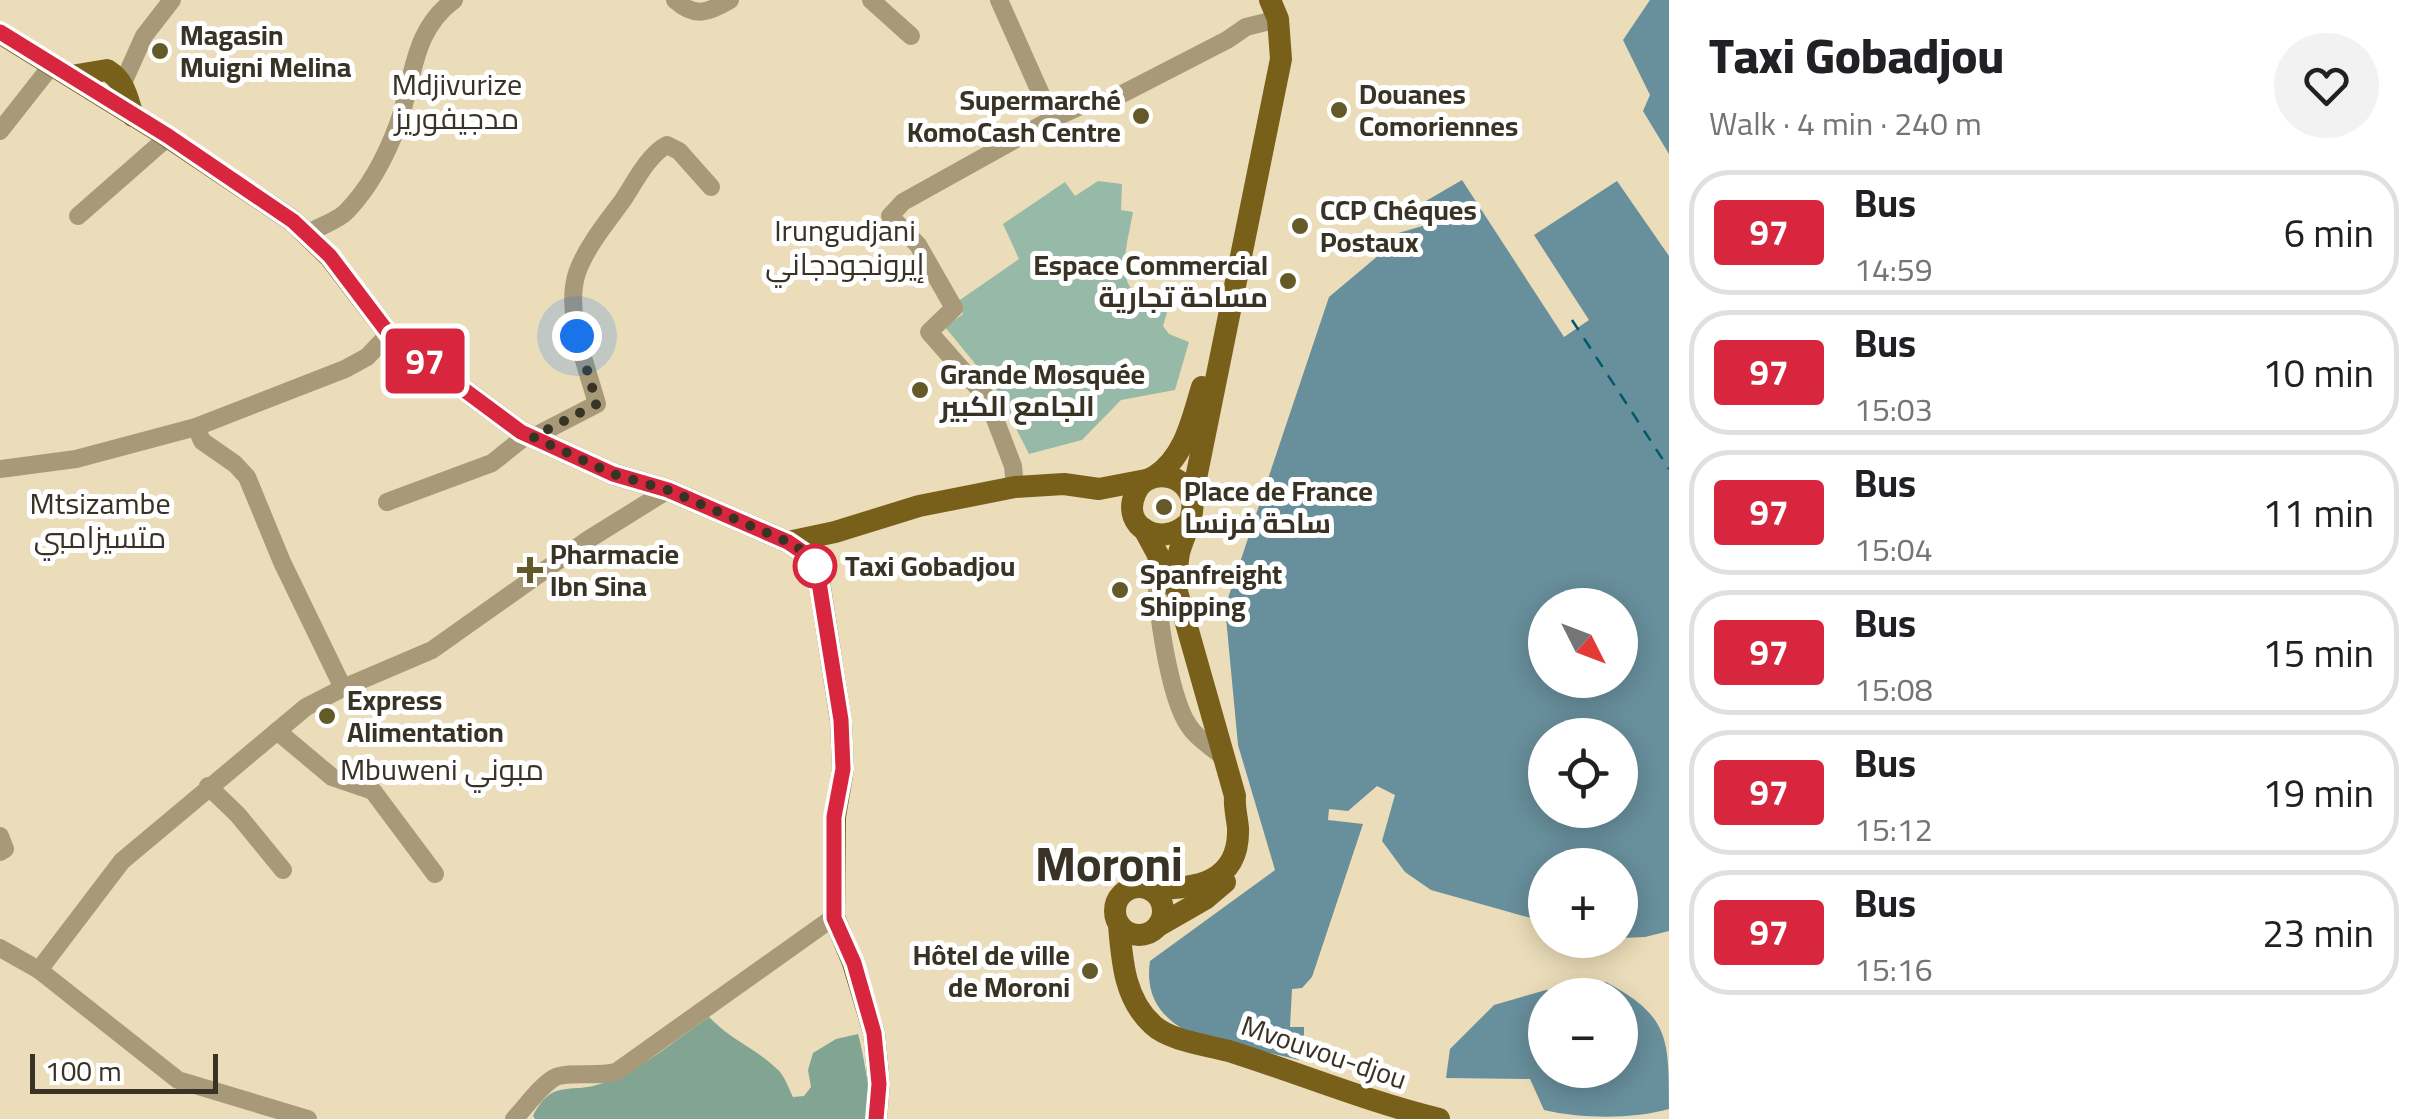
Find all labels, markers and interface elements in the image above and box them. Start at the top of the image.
place label: Magasin Muigni Melina [180,9,352,93]
text: Taxi Gobadjou [1709,10,2004,100]
button: heart [2274,33,2379,138]
marker: Magasin Muigni Melina [149,40,171,62]
district label: Mdjivurize مدجيفوريز [392,56,522,146]
place label: Douanes Comoriennes [1359,68,1518,152]
place label: Supermarché KomoCash Centre [907,74,1121,158]
text: Walk · 4 min · 240 m [1709,93,1982,153]
marker: Douanes Comoriennes [1328,99,1350,121]
marker: Supermarché KomoCash Centre [1130,105,1152,127]
text: Bus [1854,167,1916,239]
place label: CCP Chéques Postaux [1320,184,1477,268]
text: 6 min [2284,197,2374,269]
text: 97 [1750,199,1788,265]
district label: Irungudjani إيرونجودجاني [765,202,925,292]
marker: CCP Chéques Postaux [1289,215,1311,237]
place label: Espace Commercial مساحة تجارية [1033,239,1268,323]
text: 14:59 [1854,239,1933,299]
marker: Espace Commercial مساحة تجارية [1277,270,1299,292]
text: Bus [1854,307,1916,379]
your location [552,311,602,361]
line badge: 97 [380,328,470,394]
text: 97 [406,328,444,394]
text: 10 min [2262,337,2374,409]
text: 97 [1750,339,1788,405]
place label: Grande Mosquée الجامع الكبير [939,348,1145,432]
marker: Grande Mosquée الجامع الكبير [909,379,931,401]
text: 15:03 [1854,379,1933,439]
text: Bus [1854,447,1916,519]
place label: Place de France ساحة فرنسا [1184,465,1373,549]
district label: Mtsizambe متسيزامبي [29,475,171,565]
text: 11 min [2262,477,2374,549]
text: 97 [1750,479,1788,545]
marker: Place de France ساحة فرنسا [1153,496,1175,518]
text: 15:04 [1854,519,1933,579]
place label: Pharmacie Ibn Sina [550,528,679,612]
place label: Taxi Gobadjou [845,540,1015,592]
marker: Taxi Gobadjou [794,545,836,587]
place label: Spanfreight Shipping [1140,548,1282,632]
marker: Pharmacie Ibn Sina [519,559,541,581]
marker: Spanfreight Shipping [1109,579,1131,601]
text: Bus [1854,587,1916,659]
north arrow [1528,588,1638,698]
map controls [1528,588,1638,1088]
text: 15 min [2262,617,2374,689]
text: 97 [1750,619,1788,685]
text: 15:08 [1854,659,1933,719]
place label: Express Alimentation [347,674,504,758]
marker: Express Alimentation [316,705,338,727]
button: locate [1528,718,1638,828]
text: Bus [1854,727,1916,799]
district label: Mbuweni مبوني [340,741,544,797]
text: 19 min [2262,757,2374,829]
text: 97 [1750,759,1788,825]
text: 15:12 [1854,799,1933,859]
district label: Moroni [1035,818,1183,908]
button: + [1528,848,1638,958]
text: Bus [1854,867,1916,939]
text: 23 min [2262,897,2374,969]
text: 97 [1750,899,1788,965]
place label: Hôtel de ville de Moroni [913,929,1070,1013]
text: 15:16 [1854,939,1933,999]
marker: Hôtel de ville de Moroni [1079,960,1101,982]
button: − [1528,978,1638,1088]
street label: Mvouvou-djou [1234,999,1414,1105]
text: 100 m [45,1045,122,1097]
scale bar [30,1049,218,1094]

